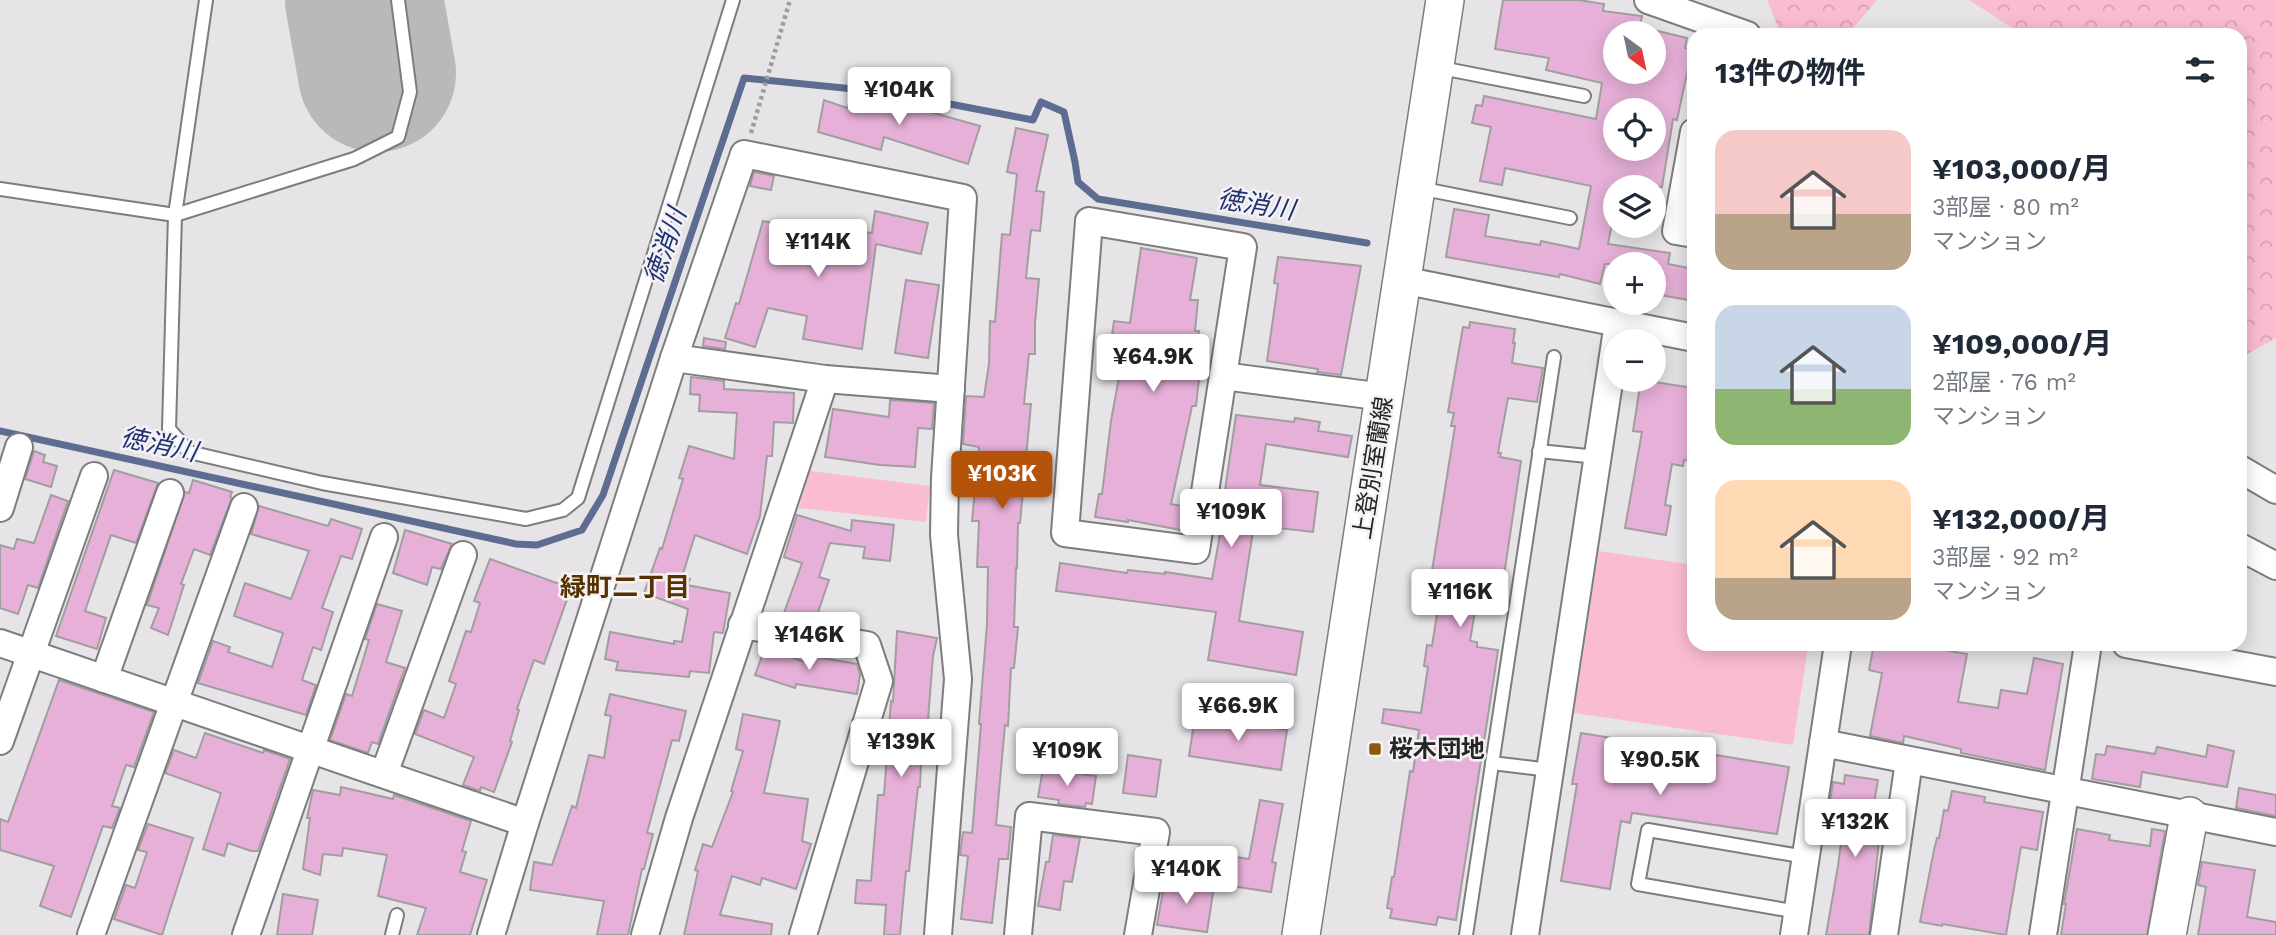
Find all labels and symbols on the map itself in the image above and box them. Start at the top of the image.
north arrow [1603,21,1666,84]
pin: ¥104K [850,68,948,127]
water label: 徳消川 [1215,183,1300,225]
water label: 徳消川 [638,201,693,288]
pin: ¥114K [769,219,867,279]
pin: ¥64.9K [1096,334,1210,394]
street label: 上登別室蘭線 [1348,395,1398,541]
water label: 徳消川 [118,421,203,467]
pin: ¥103K [953,452,1051,511]
pin: ¥109K [1182,490,1280,549]
pin: ¥116K [1411,570,1509,629]
district label: 緑町二丁目 [560,572,690,602]
pin: ¥146K [760,612,858,672]
pin: ¥66.9K [1181,684,1295,743]
pin: ¥139K [852,720,950,779]
pin: ¥109K [1018,728,1116,788]
place label: 桜木団地 [1389,735,1485,763]
pin: ¥90.5K [1603,738,1717,797]
marker: 桜木団地 [1367,741,1383,757]
pin: ¥132K [1806,800,1904,859]
pin: ¥140K [1137,846,1235,906]

